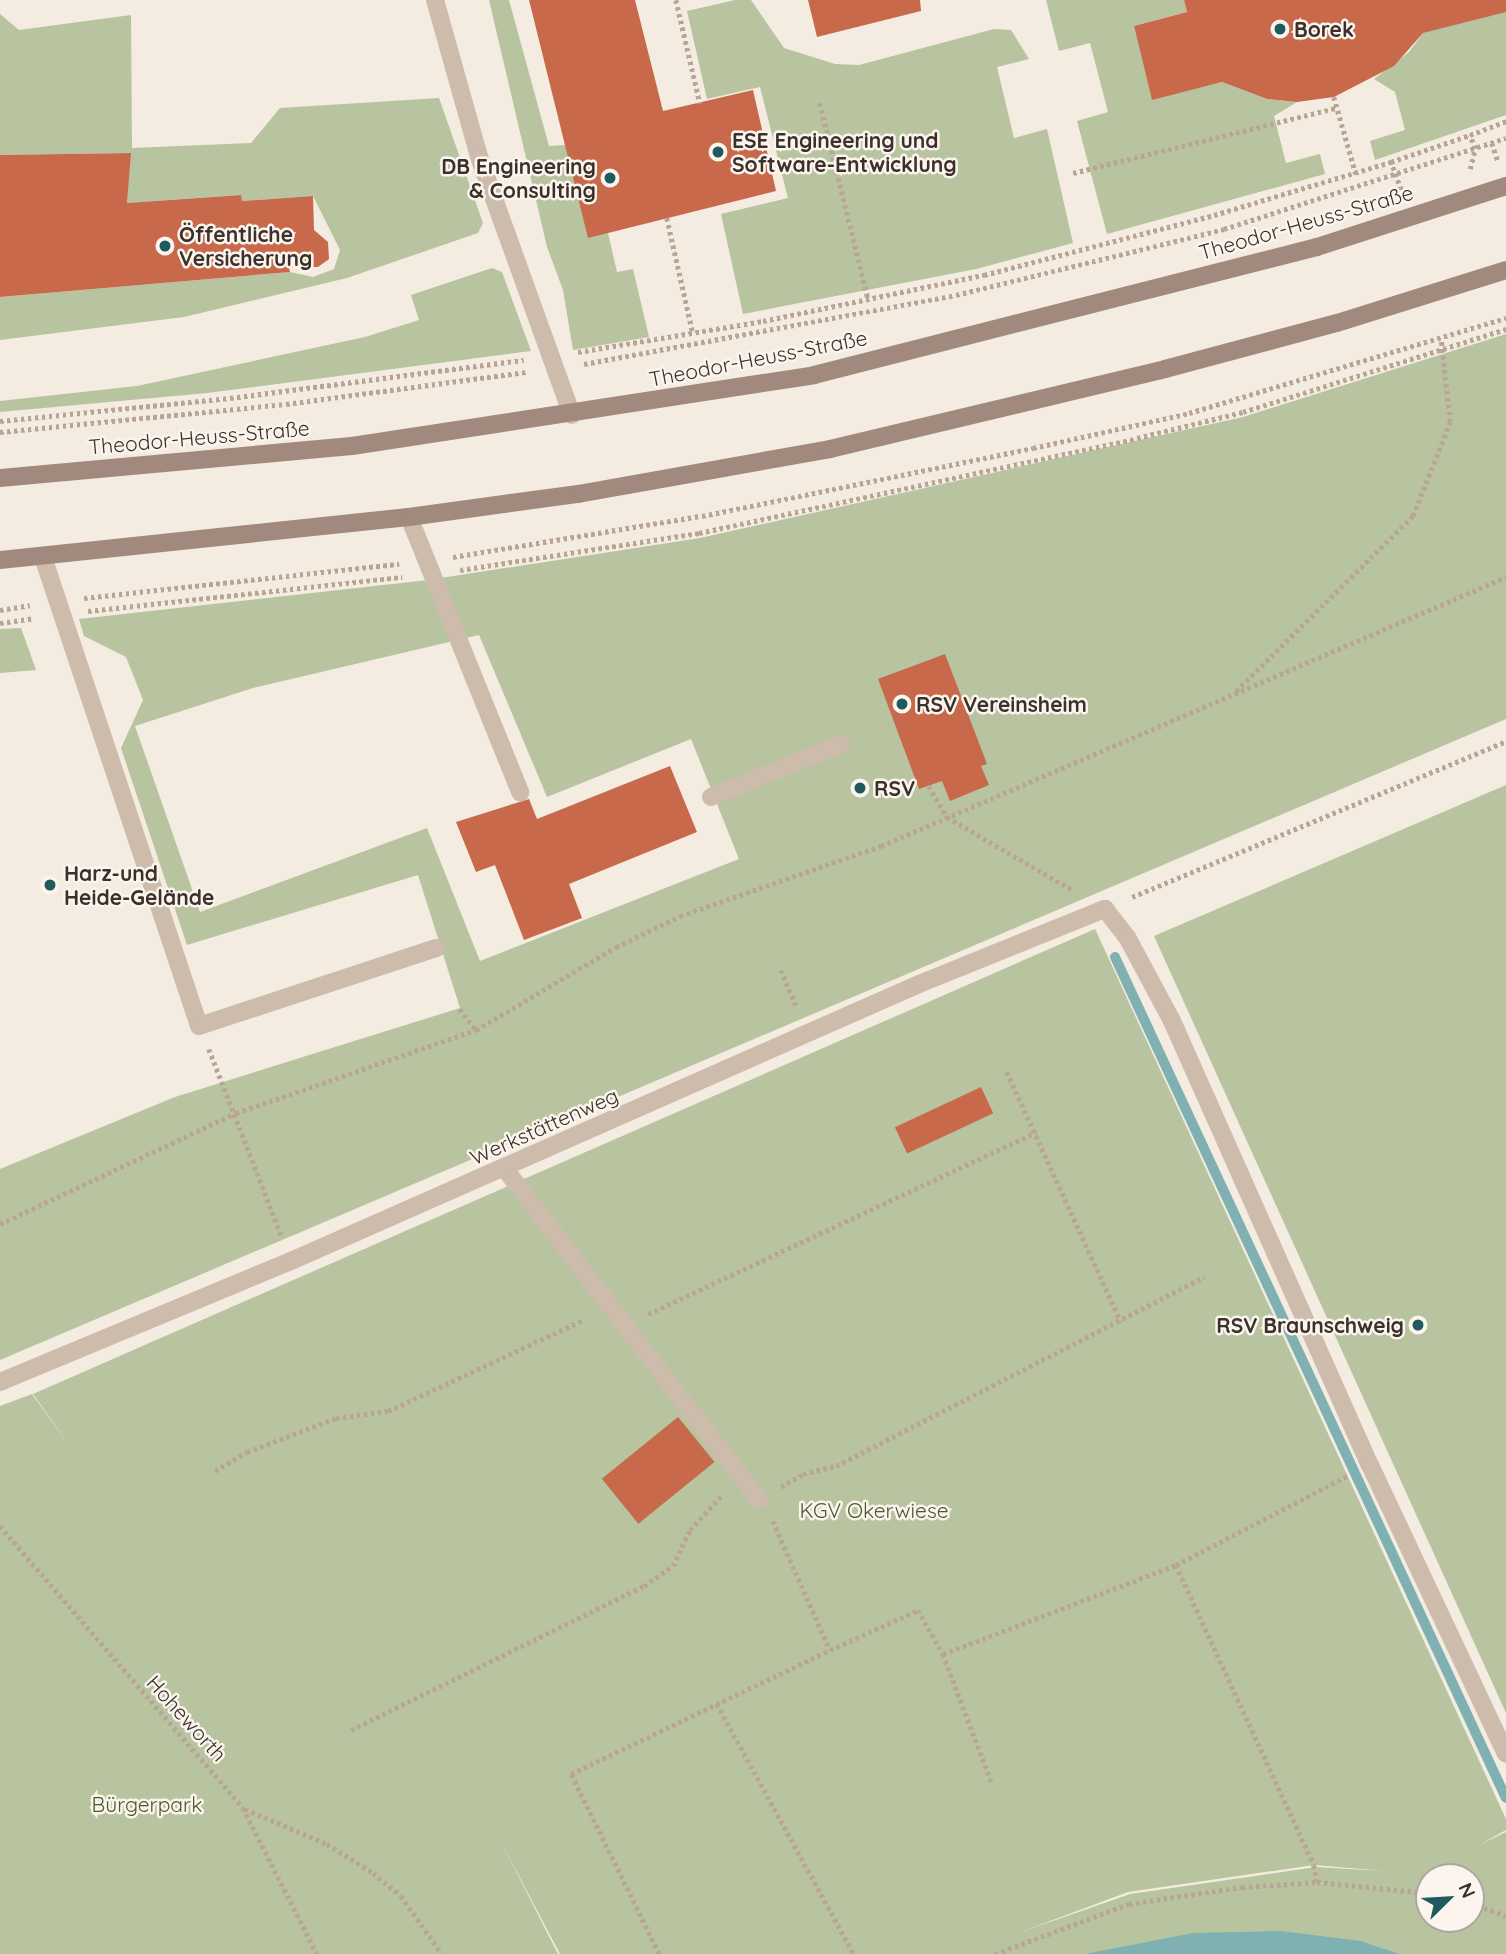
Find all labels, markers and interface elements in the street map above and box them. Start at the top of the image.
place label: Borek [1294,16,1354,42]
marker: Borek [1272,21,1288,37]
place label: ESE Engineering und Software-Entwicklung [732,127,957,177]
marker: ESE Engineering und Software-Entwicklung [710,144,726,160]
place label: DB Engineering & Consulting [441,153,596,203]
marker: DB Engineering & Consulting [602,170,618,186]
street label: Theodor-Heuss-Straße [1196,179,1416,265]
place label: Öffentliche Versicherung [179,221,312,271]
marker: Öffentliche Versicherung [157,238,173,254]
street label: Theodor-Heuss-Straße [647,324,869,392]
street label: Theodor-Heuss-Straße [87,415,311,459]
place label: RSV Vereinsheim [916,691,1087,717]
marker: RSV Vereinsheim [894,696,910,712]
place label: RSV [874,775,915,801]
marker: RSV [852,780,868,796]
place label: Harz-und Heide-Gelände [64,860,214,910]
marker: Harz-und Heide-Gelände [42,877,58,893]
street label: Werkstättenweg [466,1082,622,1170]
place label: RSV Braunschweig [1216,1312,1404,1338]
marker: RSV Braunschweig [1410,1317,1426,1333]
park label: KGV Okerwiese [799,1497,949,1523]
street label: Hoheworth [142,1670,232,1766]
park label: Bürgerpark [92,1791,202,1817]
north arrow [1415,1863,1485,1933]
text: N [1454,1879,1481,1902]

